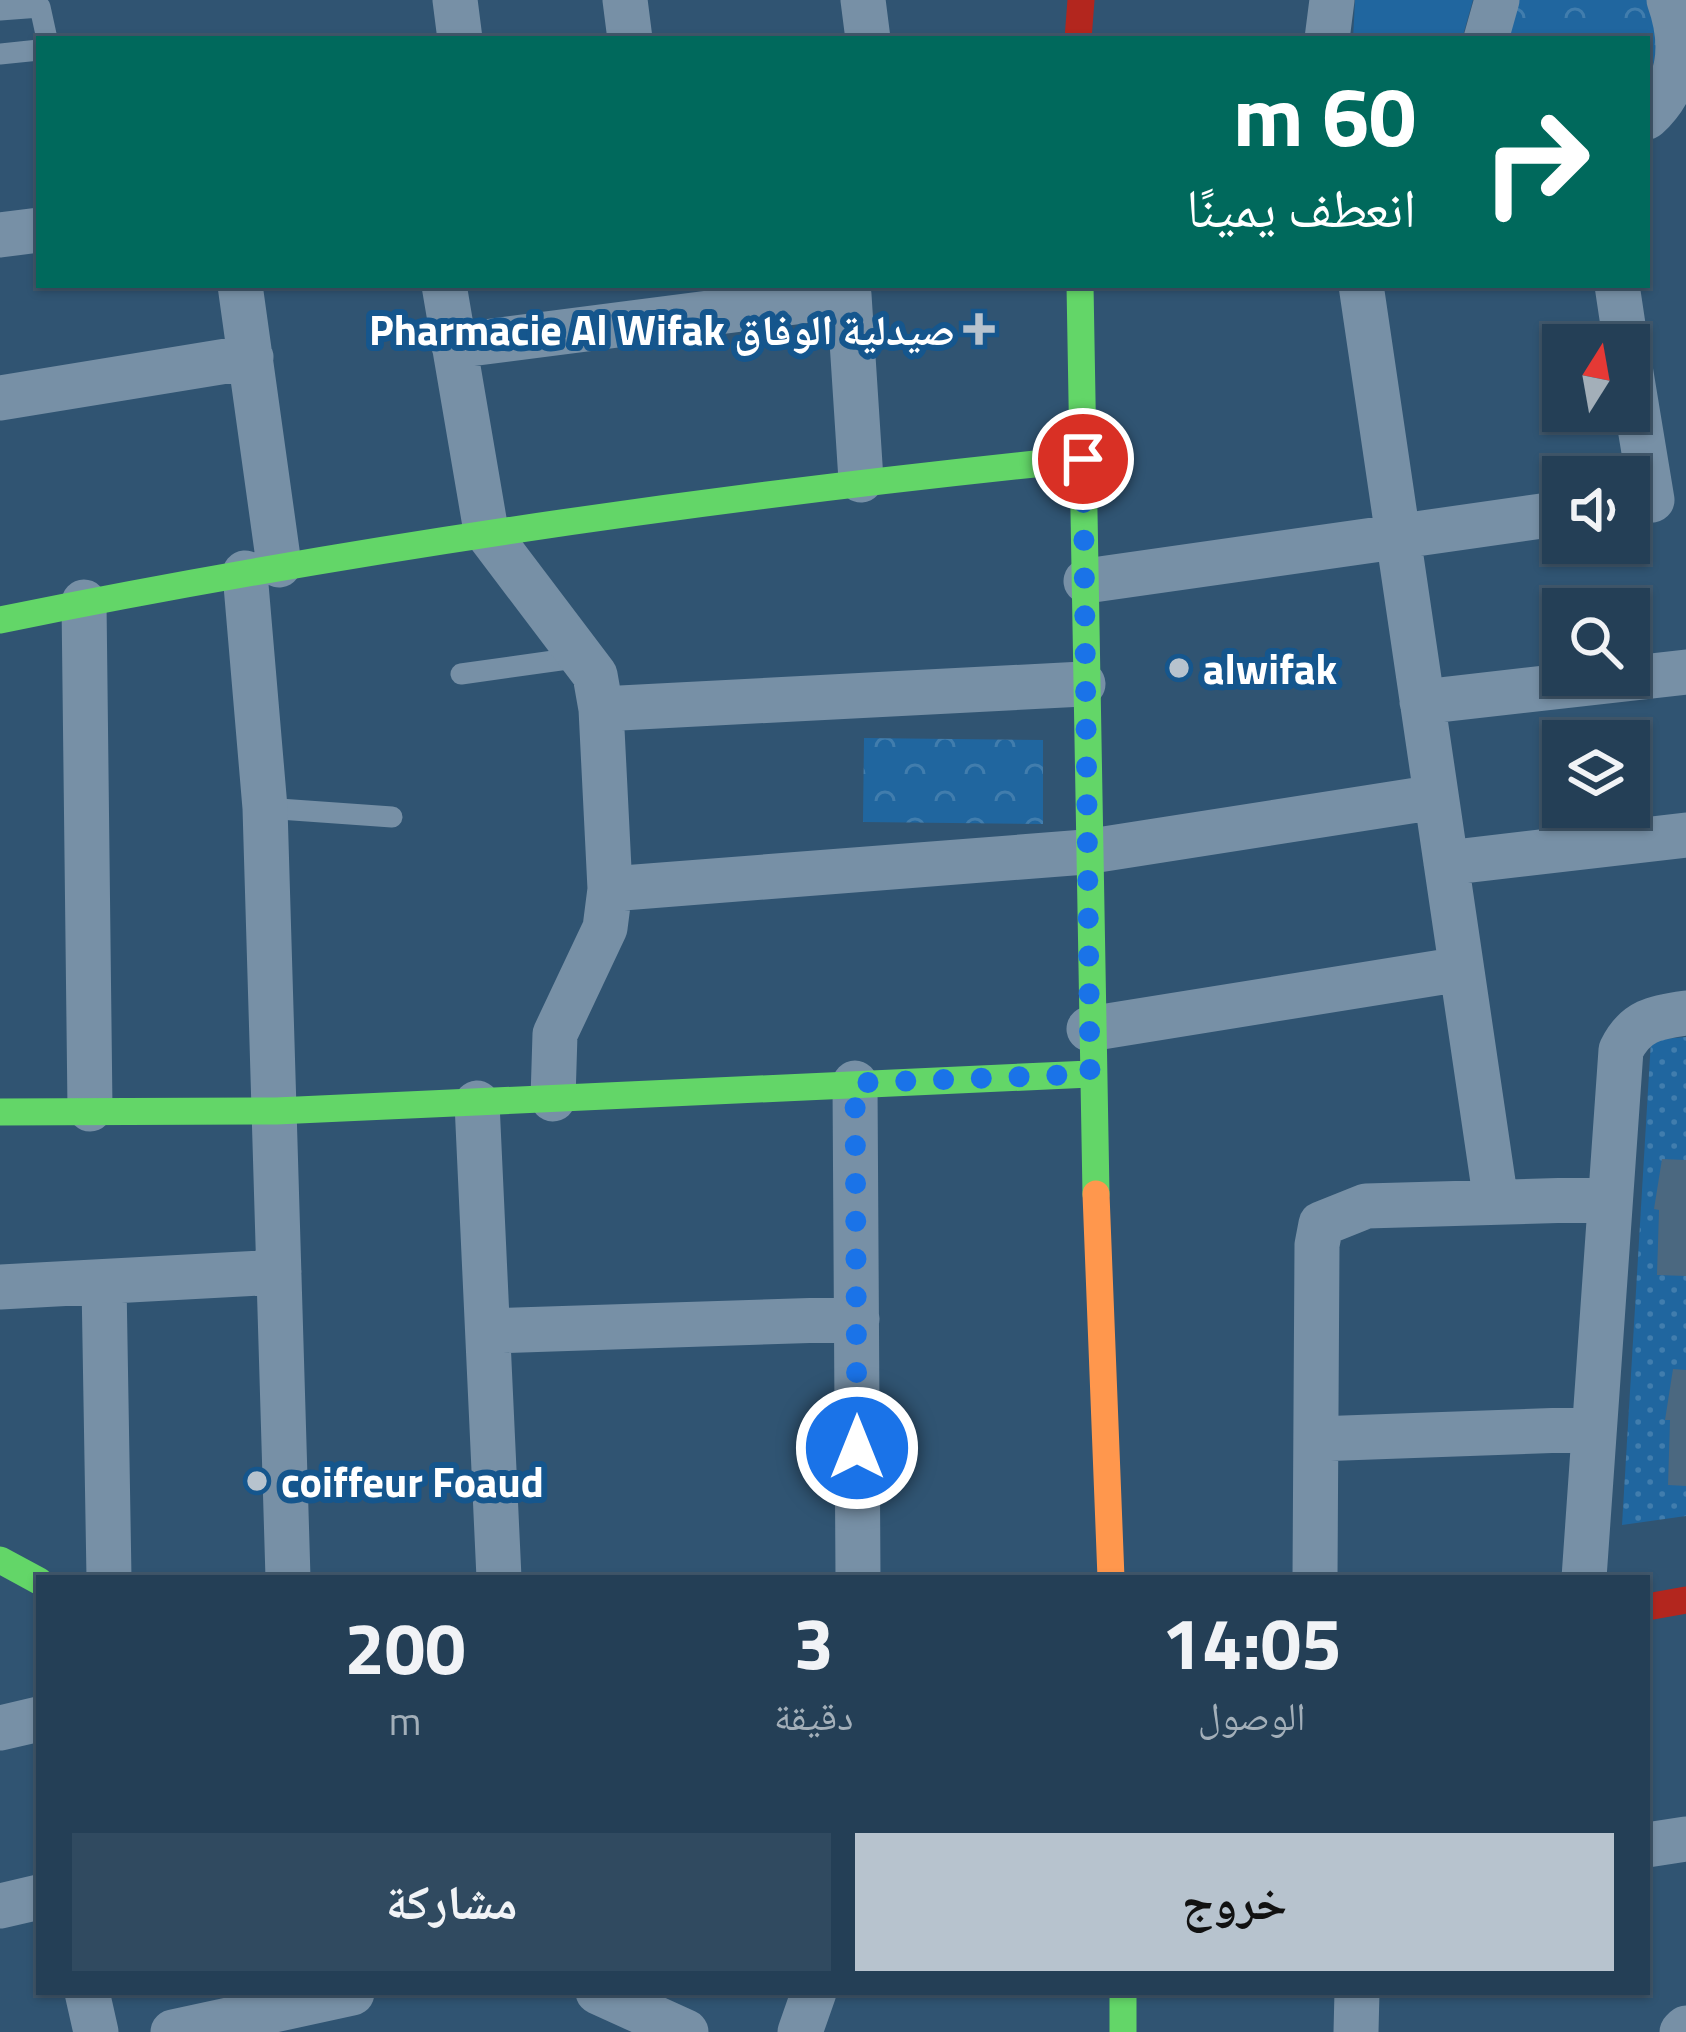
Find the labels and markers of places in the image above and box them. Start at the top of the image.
place label: Pharmacie Al Wifak صيدلية الوفاق [369,297,955,361]
marker: Pharmacie Al Wifak صيدلية الوفاق [966,316,992,342]
pin [1032,408,1134,510]
place label: alwifak [1203,636,1338,700]
marker: alwifak [1166,655,1192,681]
place label: coiffeur Foaud [281,1449,544,1513]
marker: coiffeur Foaud [244,1468,270,1494]

